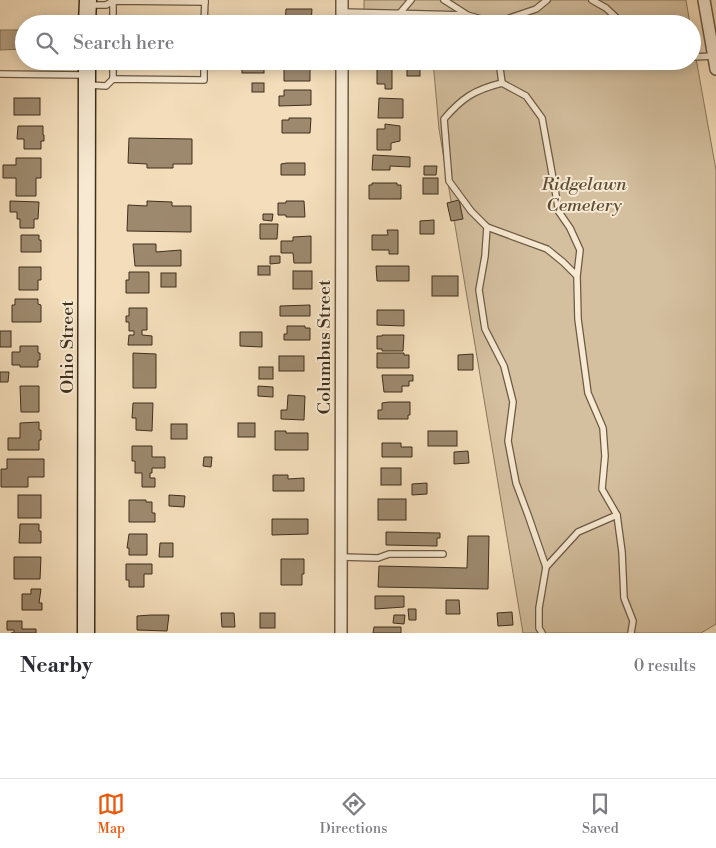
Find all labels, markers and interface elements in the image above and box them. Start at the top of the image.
search box [15,15,701,70]
icon: search [33,29,61,57]
text: Search here [73,31,174,55]
park label: Ridgelawn Cemetery [540,173,628,217]
street label: Columbus Street [313,279,336,414]
street label: Ohio Street [56,300,79,394]
text: Nearby [20,653,93,679]
text: 0 results [634,656,696,676]
tab: Map [97,790,125,838]
tab: Directions [320,790,387,838]
tab: Saved [582,790,619,838]

